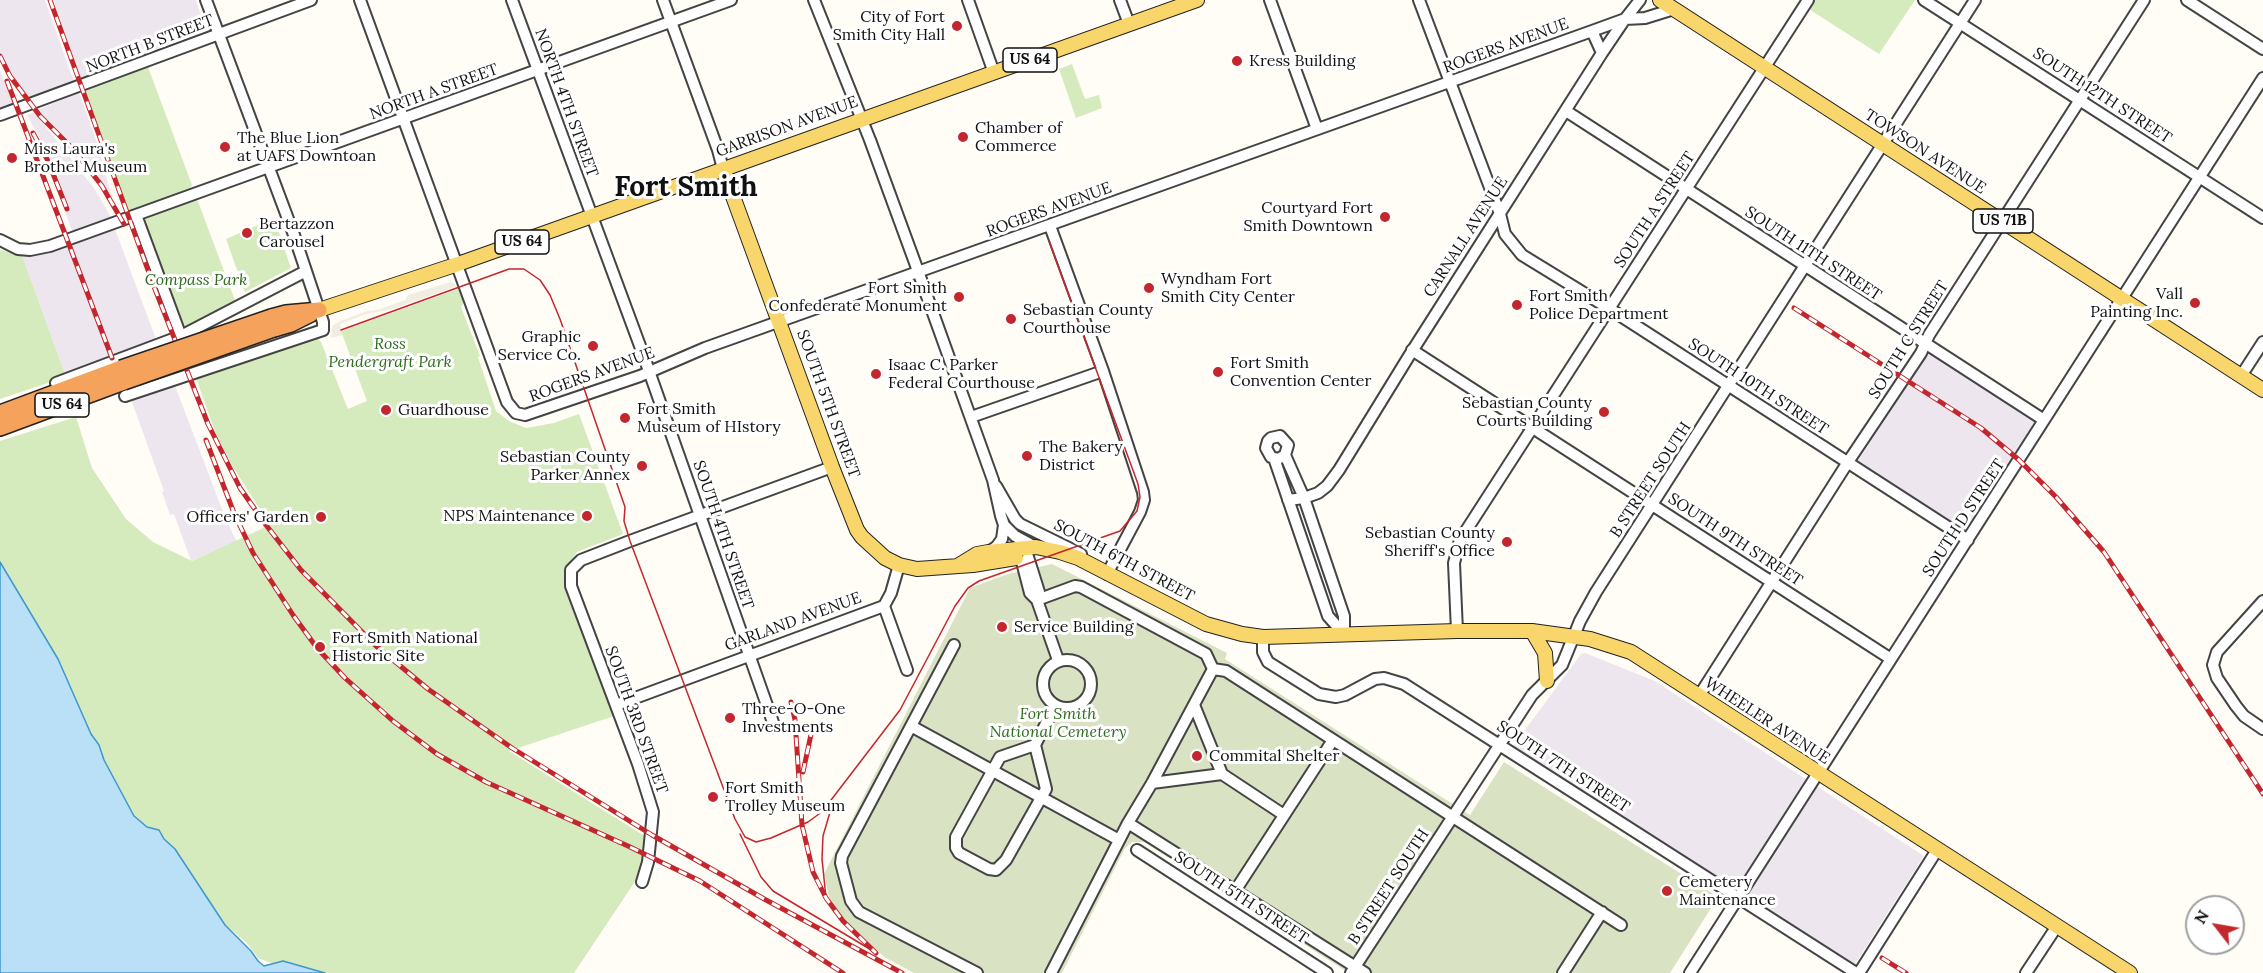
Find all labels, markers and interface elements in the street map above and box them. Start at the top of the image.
place label: City of Fort Smith City Hall [833,7,945,45]
street label: NORTH B STREET [83,11,217,77]
street label: ROGERS AVENUE [1441,14,1571,78]
marker: City of Fort Smith City Hall [950,19,964,33]
street label: NORTH 4TH STREET [530,26,602,180]
street label: SOUTH 12TH STREET [2029,44,2175,148]
road number: US 64 [1003,48,1057,72]
place label: Kress Building [1249,51,1355,71]
marker: Kress Building [1230,54,1244,68]
street label: NORTH A STREET [367,60,501,124]
street label: GARRISON AVENUE [713,92,861,162]
street label: TOWSON AVENUE [1861,106,1989,198]
place label: Chamber of Commerce [975,118,1062,156]
place label: The Blue Lion at UAFS Downtoan [237,128,376,166]
marker: Chamber of Commerce [956,130,970,144]
place label: Miss Laura's Brothel Museum [24,139,147,177]
marker: The Blue Lion at UAFS Downtoan [218,140,232,154]
street label: SOUTH A STREET [1610,148,1700,272]
marker: Miss Laura's Brothel Museum [5,151,19,165]
district label: Fort Smith [614,171,758,205]
street label: CARNALL AVENUE [1420,173,1512,301]
street label: ROGERS AVENUE [984,178,1114,242]
place label: Courtyard Fort Smith Downtown [1244,198,1373,236]
street label: SOUTH 11TH STREET [1741,203,1885,305]
road number: US 71B [1973,209,2033,233]
marker: Courtyard Fort Smith Downtown [1378,210,1392,224]
place label: Bertazzon Carousel [259,214,334,252]
marker: Bertazzon Carousel [240,226,254,240]
road number: US 64 [495,230,549,254]
place label: Wyndham Fort Smith City Center [1161,269,1295,307]
park label: Compass Park [145,270,247,290]
street label: SOUTH C STREET [1865,277,1953,403]
place label: Fort Smith Confederate Monument [769,278,947,316]
marker: Wyndham Fort Smith City Center [1142,281,1156,295]
place label: Vall Painting Inc. [2090,284,2183,322]
place label: Fort Smith Police Department [1529,286,1668,324]
marker: Fort Smith Confederate Monument [952,290,966,304]
marker: Vall Painting Inc. [2188,296,2202,310]
marker: Fort Smith Police Department [1510,298,1524,312]
place label: Sebastian County Courthouse [1023,300,1153,338]
marker: Sebastian County Courthouse [1004,312,1018,326]
place label: Graphic Service Co. [498,327,581,365]
street label: SOUTH 5TH STREET [792,328,864,480]
park label: Ross Pendergraft Park [328,334,452,372]
street label: SOUTH 10TH STREET [1684,335,1832,439]
marker: Graphic Service Co. [586,339,600,353]
street label: ROGERS AVENUE [527,343,657,407]
place label: Fort Smith Convention Center [1230,353,1371,391]
place label: Isaac C. Parker Federal Courthouse [888,355,1035,393]
marker: Fort Smith Convention Center [1211,365,1225,379]
marker: Isaac C. Parker Federal Courthouse [869,367,883,381]
road number: US 64 [35,393,89,417]
place label: Sebastian County Courts Building [1462,393,1592,431]
place label: Fort Smith Museum of HIstory [637,399,781,437]
place label: Guardhouse [398,400,489,420]
marker: Guardhouse [379,403,393,417]
marker: Sebastian County Courts Building [1597,405,1611,419]
marker: Fort Smith Museum of HIstory [618,411,632,425]
street label: B STREET SOUTH [1606,418,1696,542]
place label: The Bakery District [1039,437,1123,475]
place label: Sebastian County Parker Annex [500,447,630,485]
marker: The Bakery District [1020,449,1034,463]
street label: SOUTH D STREET [1919,456,2009,580]
street label: SOUTH 4TH STREET [689,458,757,612]
marker: Sebastian County Parker Annex [635,459,649,473]
street label: SOUTH 9TH STREET [1664,489,1806,591]
place label: NPS Maintenance [443,506,575,526]
place label: Officers' Garden [187,507,309,527]
marker: NPS Maintenance [580,509,594,523]
marker: Officers' Garden [314,510,328,524]
street label: SOUTH 6TH STREET [1050,516,1198,606]
place label: Sebastian County Sheriff's Office [1365,523,1495,561]
marker: Sebastian County Sheriff's Office [1500,535,1514,549]
street label: GARLAND AVENUE [722,588,864,656]
place label: Service Building [1014,617,1134,637]
marker: Service Building [995,620,1009,634]
place label: Fort Smith National Historic Site [332,628,478,666]
marker: Fort Smith National Historic Site [313,640,327,654]
street label: SOUTH 3RD STREET [600,644,672,796]
street label: WHEELER AVENUE [1701,673,1833,769]
place label: Three-O-One Investments [742,699,845,737]
park label: Fort Smith National Cemetery [990,704,1126,742]
marker: Three-O-One Investments [723,711,737,725]
street label: SOUTH 7TH STREET [1493,717,1633,817]
place label: Commital Shelter [1209,746,1339,766]
marker: Commital Shelter [1190,749,1204,763]
place label: Fort Smith Trolley Museum [725,778,845,816]
marker: Fort Smith Trolley Museum [706,790,720,804]
street label: B STREET SOUTH [1344,825,1434,949]
street label: SOUTH 5TH STREET [1170,848,1312,948]
place label: Cemetery Maintenance [1679,872,1776,910]
marker: Cemetery Maintenance [1660,884,1674,898]
north arrow [2185,895,2245,955]
text: N [2190,906,2213,927]

